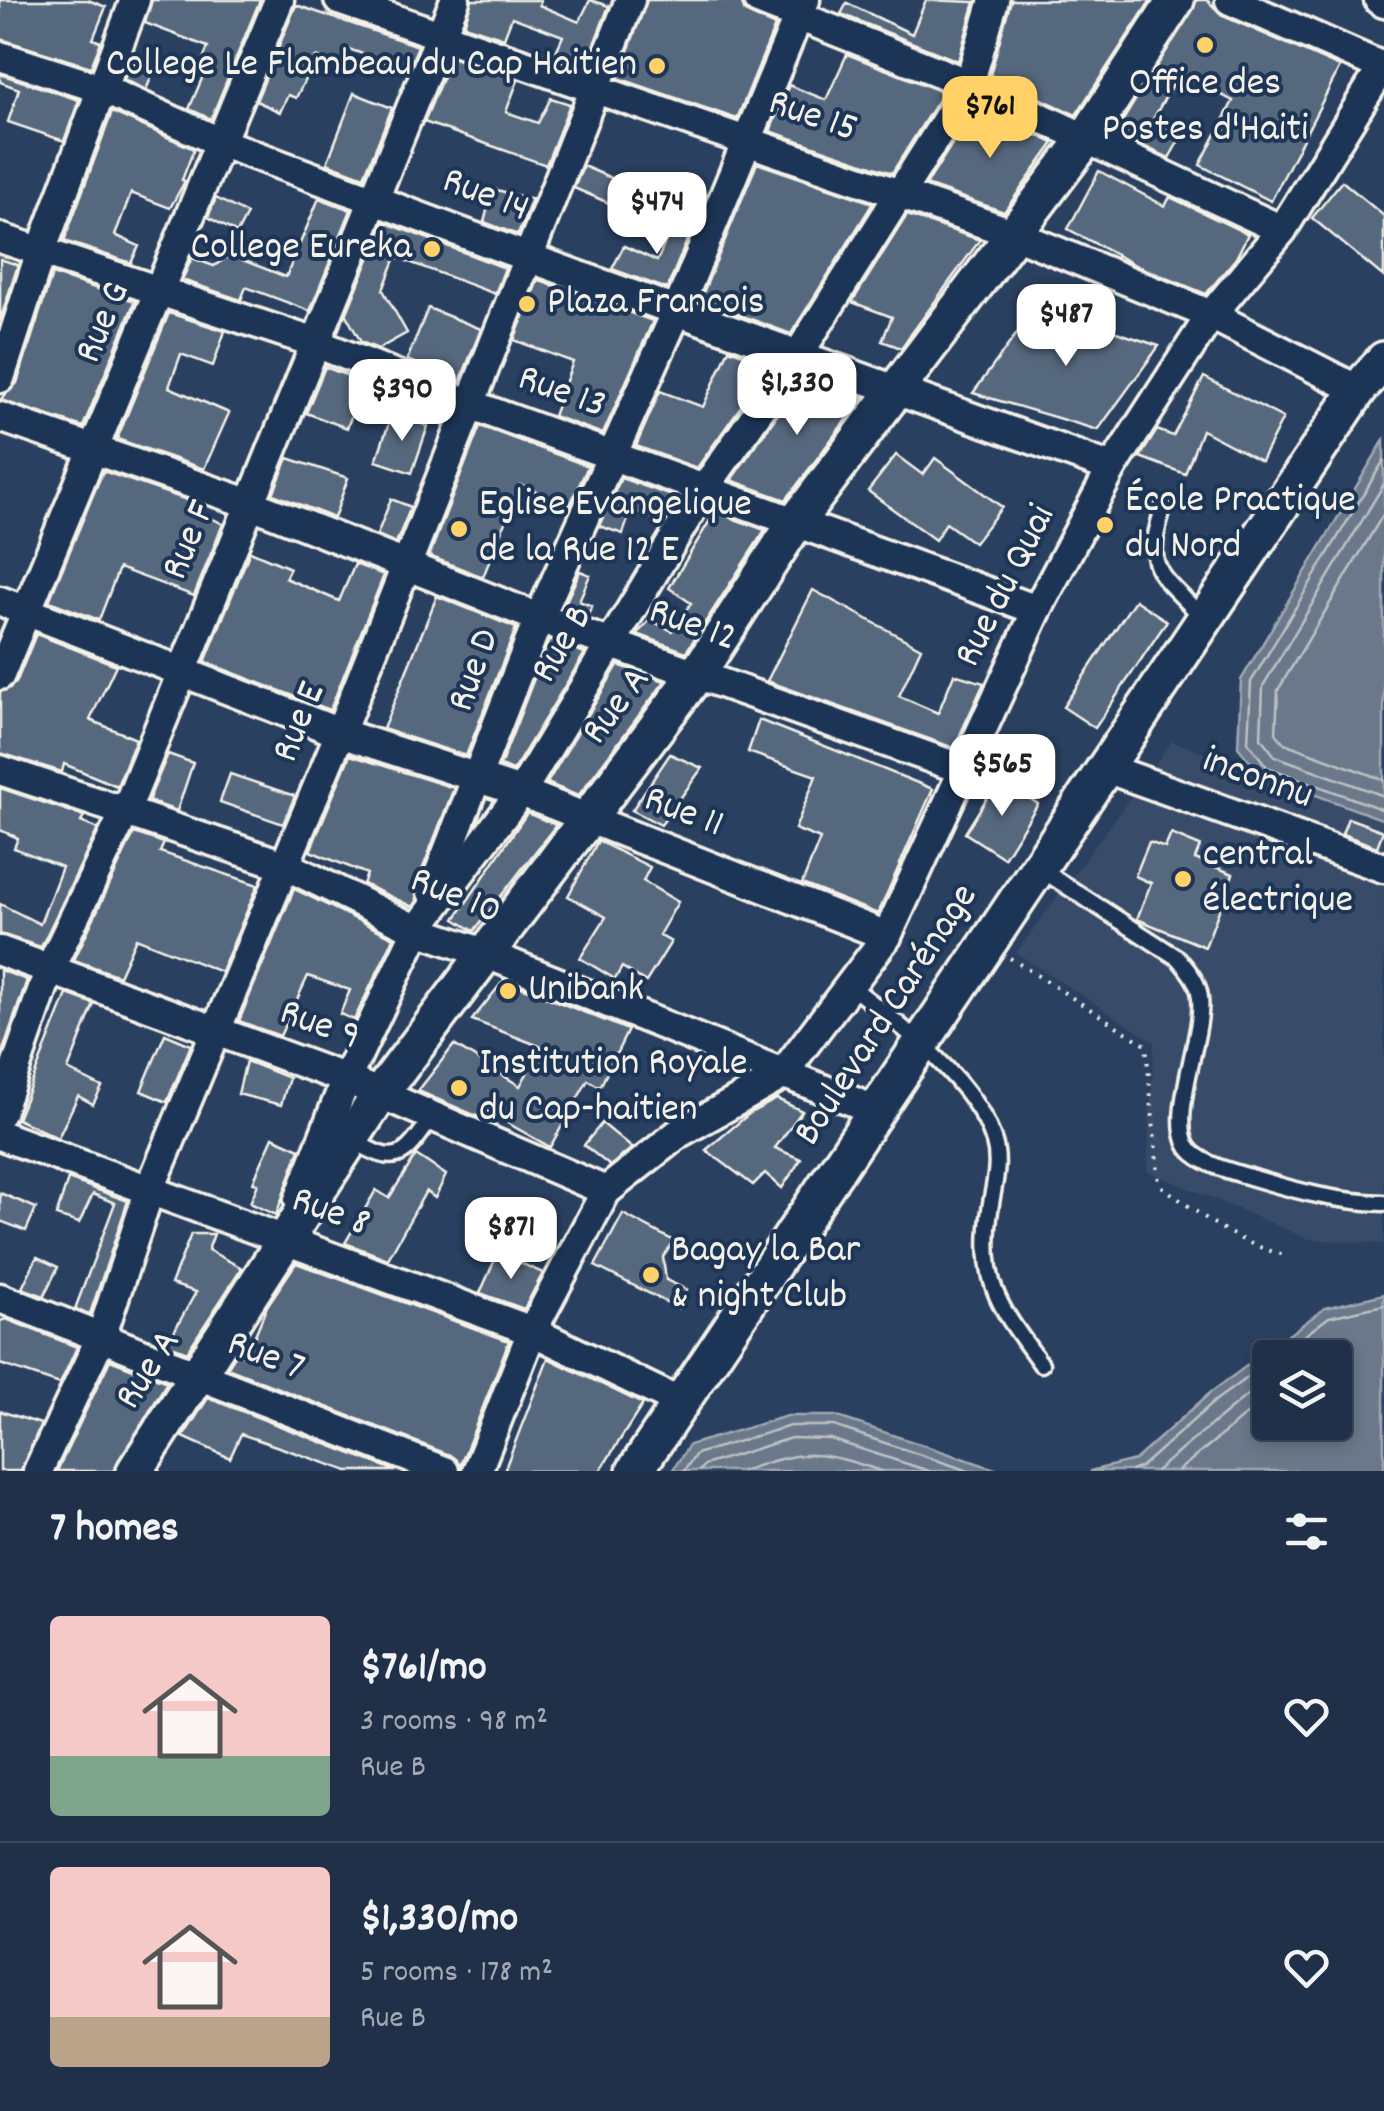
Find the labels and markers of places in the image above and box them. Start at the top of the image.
marker: Office des Postes d'Haiti [1194,34,1216,56]
place label: College Le Flambeau du Cap Haitien [106,38,637,95]
marker: College Le Flambeau du Cap Haitien [646,55,668,77]
place label: Office des Postes d'Haiti [1102,57,1308,160]
pin: $761 [931,76,1049,161]
pin: $474 [598,172,716,257]
place label: College Eureka [191,221,413,278]
marker: College Eureka [421,238,443,260]
place label: Plaza Francois [547,276,765,333]
pin: $487 [1007,284,1125,369]
marker: Plaza Francois [516,293,538,315]
pin: $1,330 [716,353,878,438]
pin: $390 [343,359,461,444]
place label: École Practique du Nord [1125,474,1356,577]
place label: Eglise Evangelique de la Rue 12 E [479,478,752,581]
marker: École Practique du Nord [1094,514,1116,536]
marker: Eglise Evangelique de la Rue 12 E [448,518,470,540]
pin: $565 [943,734,1061,819]
place label: central électrique [1203,828,1353,931]
marker: central électrique [1172,868,1194,890]
place label: Unibank [528,963,644,1020]
marker: Unibank [497,980,519,1002]
place label: Institution Royale du Cap-haitien [479,1037,748,1140]
marker: Institution Royale du Cap-haitien [448,1077,470,1099]
pin: $871 [452,1197,570,1282]
place label: Bagay la Bar & night Club [671,1224,861,1327]
marker: Bagay la Bar & night Club [640,1264,662,1286]

